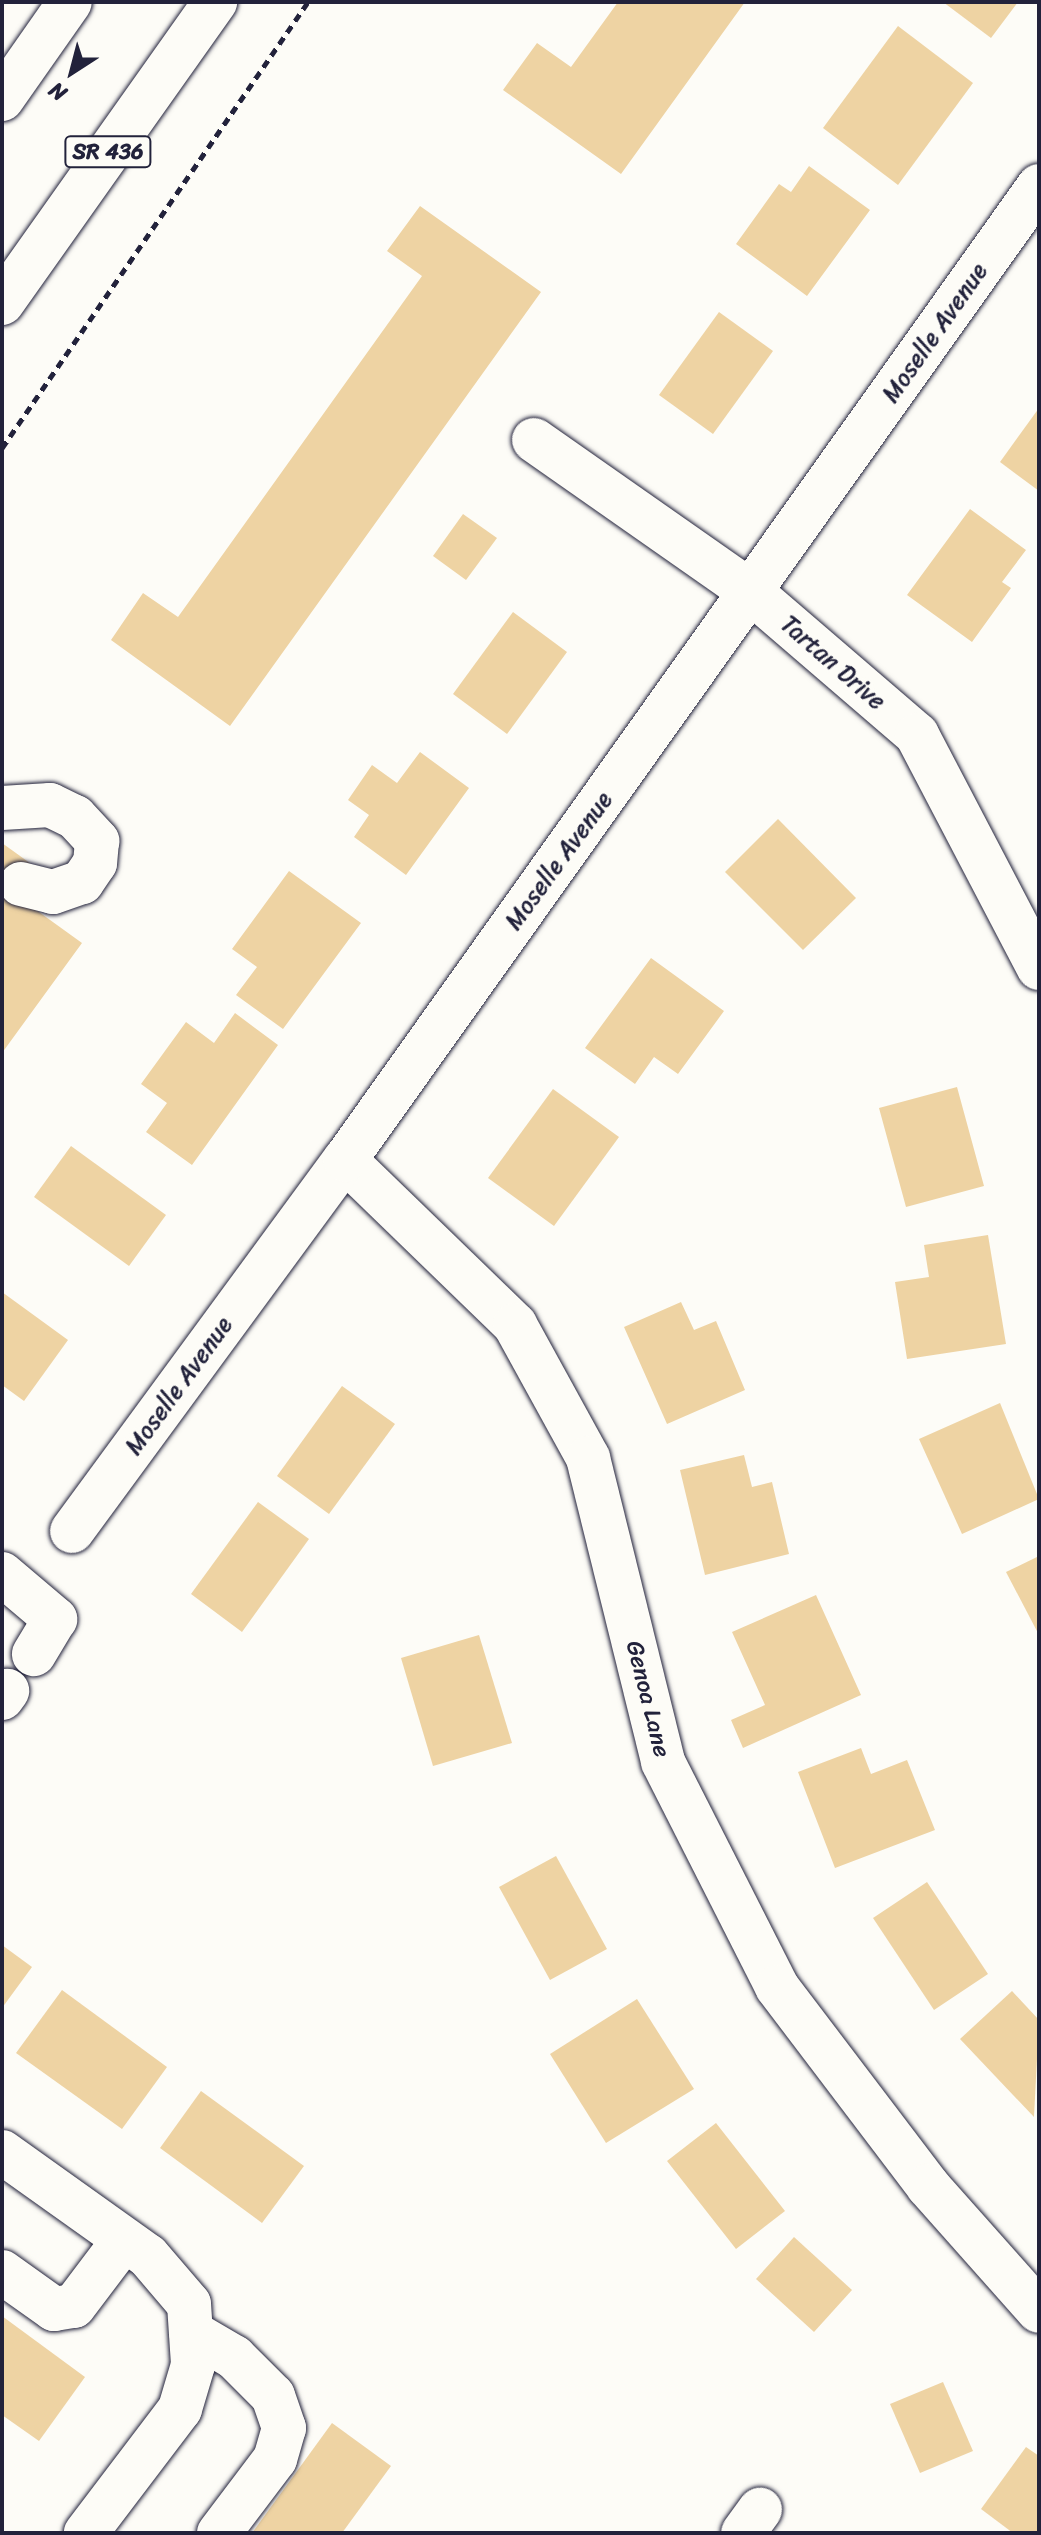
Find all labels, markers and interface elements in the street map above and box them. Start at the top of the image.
north arrow [32,32,112,112]
text: N [40,72,75,112]
road number: SR 436 [64,134,152,170]
street label: Moselle Avenue [876,258,994,408]
street label: Tartan Drive [775,610,891,716]
street label: Moselle Avenue [499,787,619,935]
street label: Moselle Avenue [119,1312,239,1460]
street label: Genoa Lane [620,1638,676,1760]

